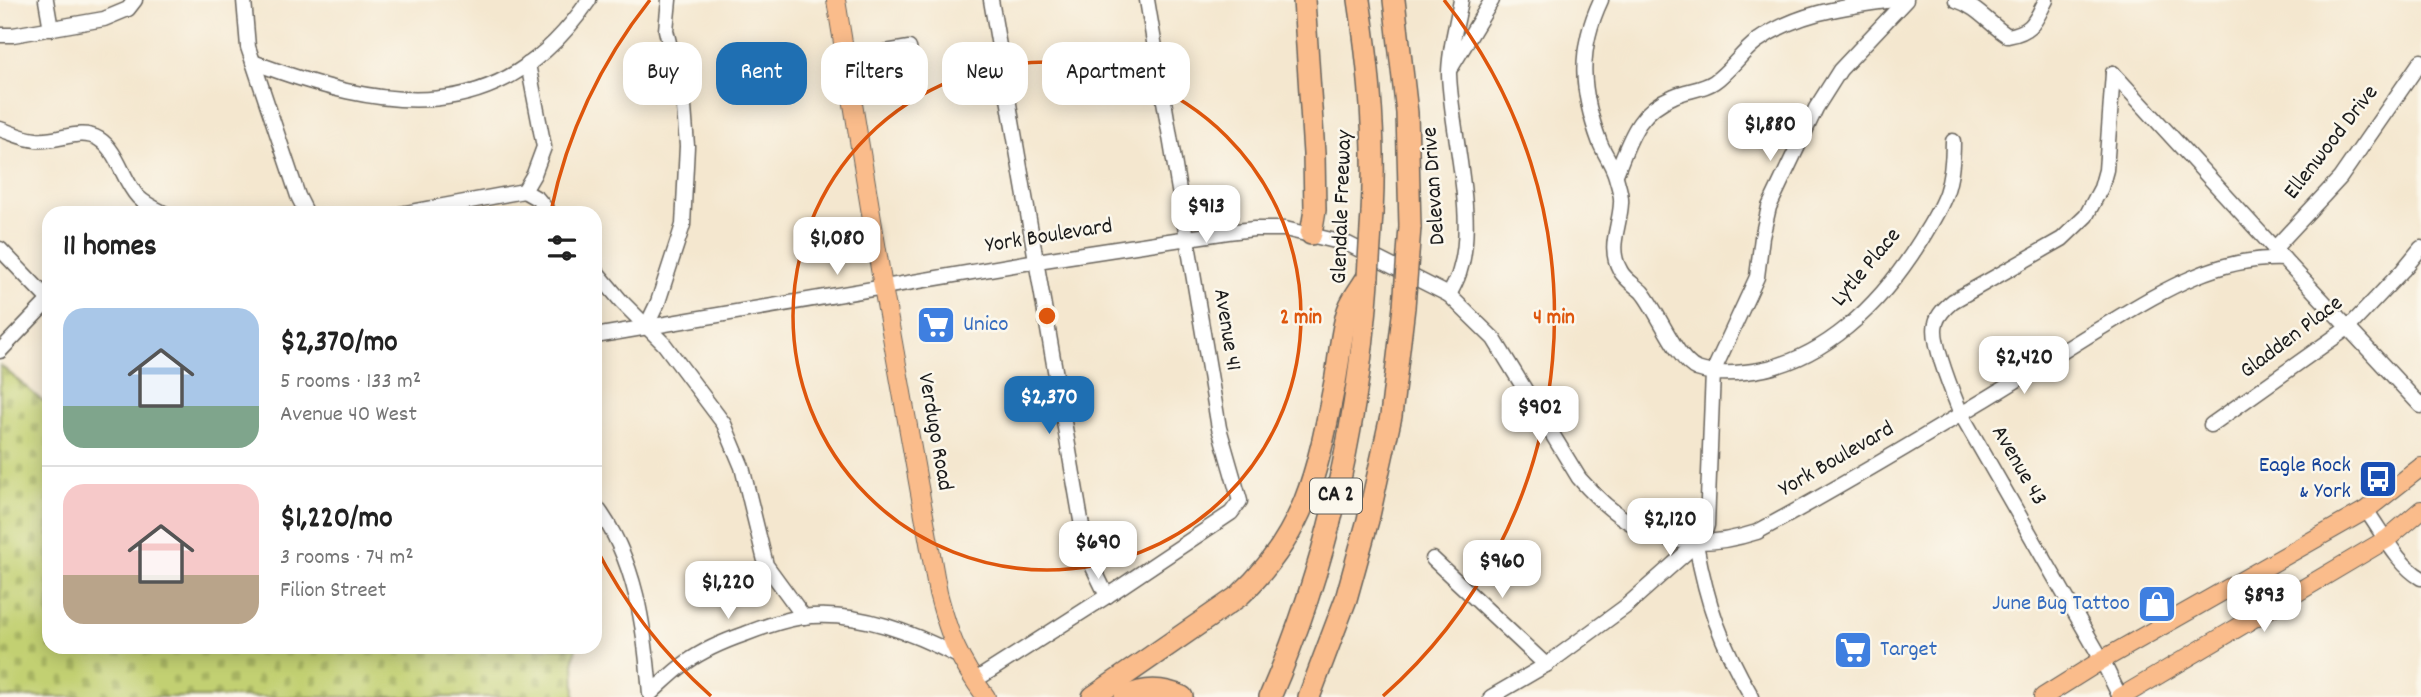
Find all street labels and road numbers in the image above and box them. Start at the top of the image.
street label: Ellenwood Drive [2277,79,2387,207]
street label: Delevan Drive [1414,126,1456,246]
street label: Glendale Freeway [1324,129,1362,285]
street label: York Boulevard [983,211,1115,263]
street label: Lytle Place [1824,221,1910,315]
street label: Avenue 41 [1203,287,1249,373]
street label: Gladden Place [2234,288,2350,388]
street label: Verdugo Road [907,371,961,493]
street label: York Boulevard [1773,414,1901,506]
street label: Avenue 43 [1982,420,2054,512]
road number: CA 2 [1310,478,1362,514]

